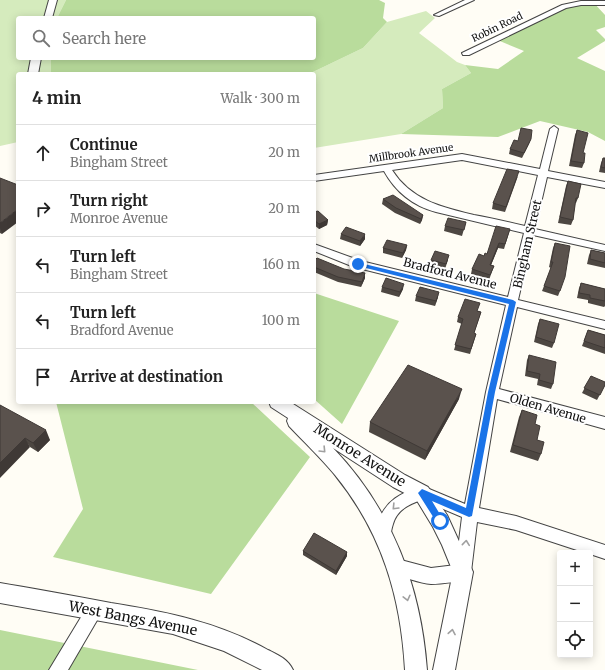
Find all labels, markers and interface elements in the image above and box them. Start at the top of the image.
street label: Robin Road [469,9,525,45]
search box [16,16,316,60]
icon: search [30,27,52,49]
text: Search here [62,29,146,48]
text: 4 min [32,87,81,109]
text: Walk · 300 m [220,90,300,107]
text: Continue [70,135,138,154]
street label: Millbrook Avenue [368,141,454,165]
icon: ahead [32,142,54,164]
text: 20 m [268,144,300,161]
text: Bingham Street [70,154,168,171]
text: Turn right [70,191,148,210]
icon: right [32,198,54,220]
street label: Bingham Street [510,198,545,290]
text: 20 m [268,200,300,217]
text: Monroe Avenue [70,210,168,227]
text: Turn left [70,247,136,266]
icon: left [32,254,54,276]
street label: Bradford Avenue [402,254,498,292]
route end [349,255,367,273]
text: 160 m [262,256,300,273]
text: Bingham Street [70,266,168,283]
text: Turn left [70,303,136,322]
icon: left [32,310,54,332]
text: 100 m [262,312,300,329]
text: Bradford Avenue [70,322,173,339]
icon: arrive [32,366,54,388]
text: Arrive at destination [70,367,223,386]
street label: Olden Avenue [508,390,588,426]
street label: Monroe Avenue [311,419,409,491]
one-way arrow [318,445,326,453]
one-way arrow [392,502,400,510]
route start [431,512,449,530]
one-way arrow [461,540,470,546]
map controls [557,550,593,658]
button: + [557,550,593,586]
button: − [557,586,593,622]
one-way arrow [402,594,411,601]
street label: West Bangs Avenue [66,597,199,639]
button: locate [557,622,593,658]
one-way arrow [447,629,456,635]

